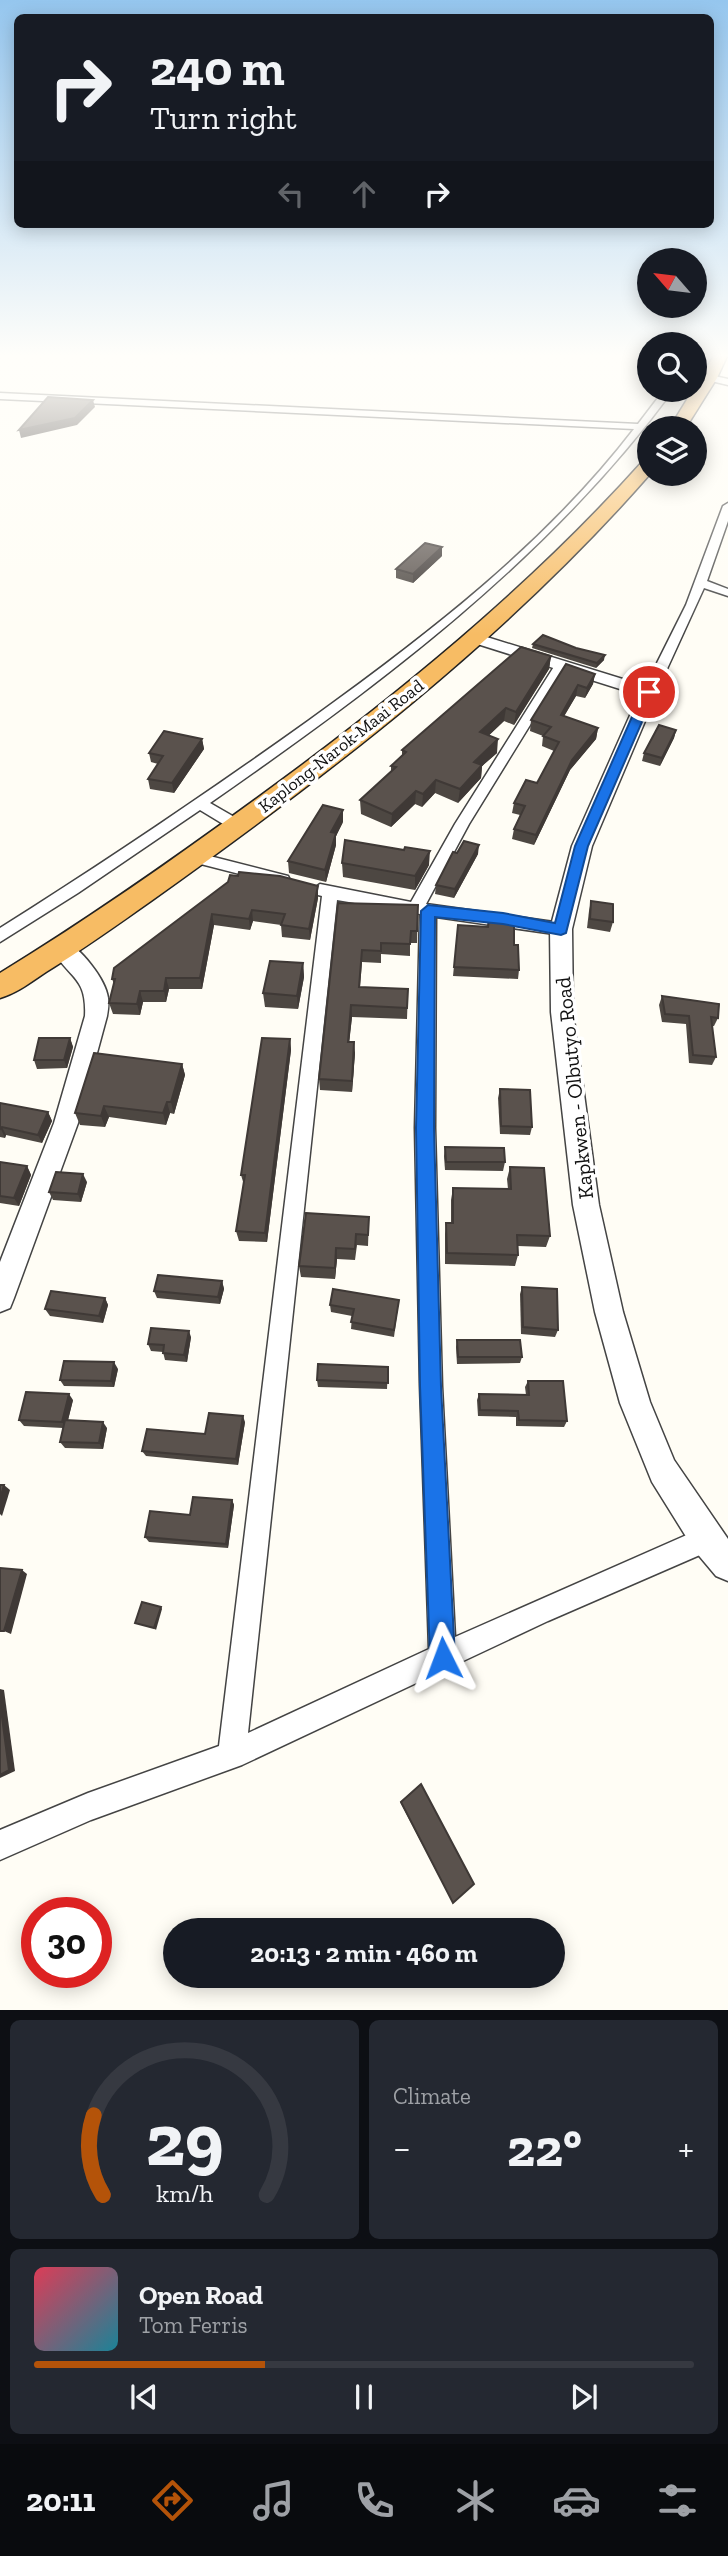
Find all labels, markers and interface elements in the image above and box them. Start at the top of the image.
text: 240 m [150,39,285,98]
icon: right [35,42,126,133]
text: Turn right [150,99,297,137]
icon: left [272,175,310,213]
icon: ahead [345,175,383,213]
icon: right [418,175,456,213]
north arrow [637,248,707,318]
map controls [637,248,707,486]
button: search [637,332,707,402]
button: layers [637,416,707,486]
pin [619,662,679,722]
icon: arrive [630,673,668,711]
street label: Kaplong-Narok-Maai Road [254,675,428,817]
street label: Kapkwen - Olbutyo Road [550,975,598,1200]
position arrow [406,1621,480,1695]
speed limit sign: 30 [21,1897,112,1988]
text: 20:13 · 2 min · 460 m [250,1937,478,1969]
text: Climate [393,2082,471,2110]
text: 29 [145,2097,224,2185]
text: 22° [507,2117,582,2179]
text: − [393,2125,411,2171]
text: + [678,2125,694,2171]
text: km/h [156,2178,213,2208]
text: Open Road [139,2279,263,2311]
text: Tom Ferris [139,2311,248,2339]
icon: previous [125,2378,163,2416]
icon: pause [345,2378,383,2416]
icon: next [565,2378,603,2416]
icon: directions [148,2476,197,2525]
icon: music [249,2476,298,2525]
icon: phone [350,2476,399,2525]
icon: climate [451,2476,500,2525]
icon: car [552,2476,601,2525]
icon: filters [653,2476,702,2525]
text: 20:11 [26,2481,95,2519]

